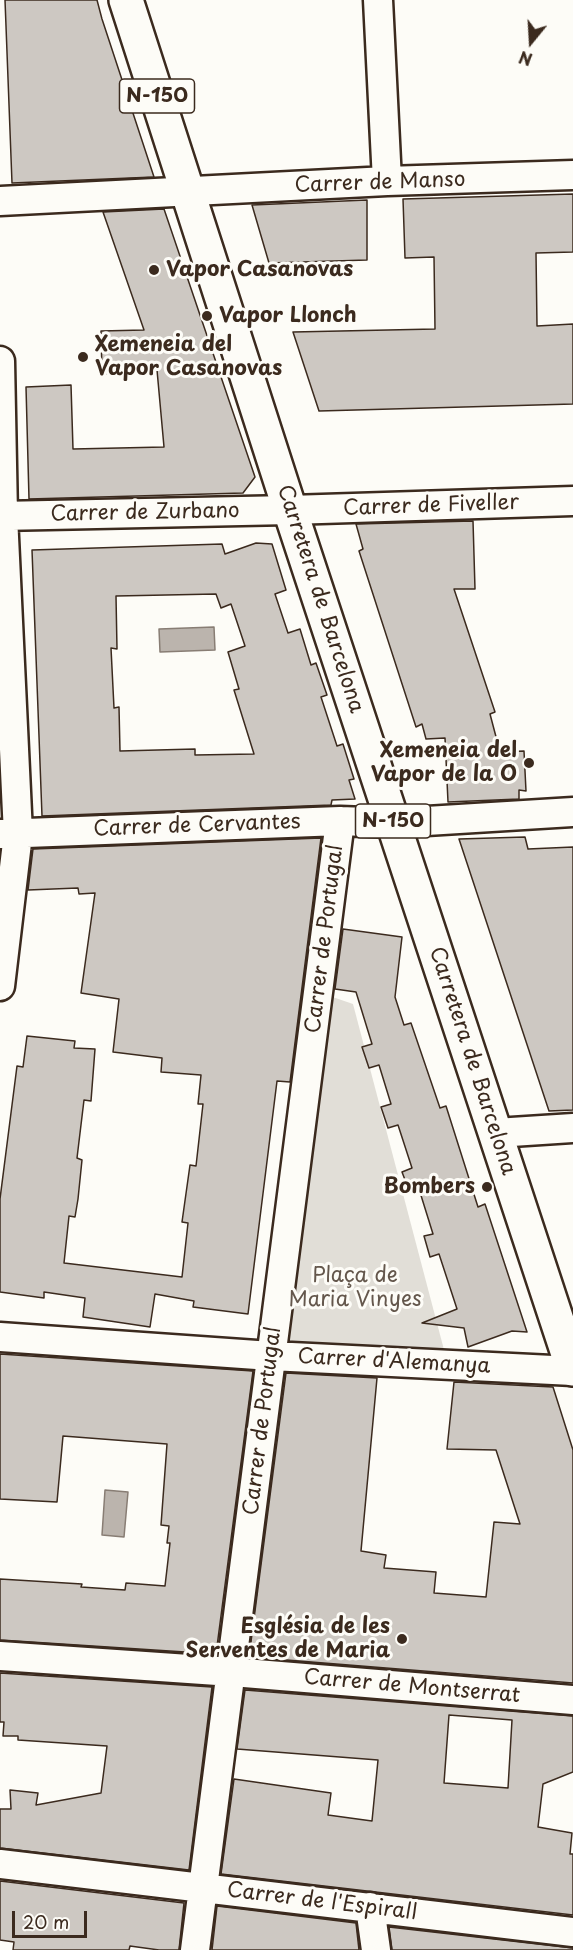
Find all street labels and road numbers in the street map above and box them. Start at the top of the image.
road number: N-150 [120,79,195,113]
street label: Carrer de Manso [294,167,466,199]
street label: Carretera de Barcelona [271,482,369,716]
street label: Carrer de Fiveller [342,490,520,522]
street label: Carrer de Zurbano [50,499,240,527]
road number: N-150 [356,804,430,838]
street label: Carrer de Cervantes [93,810,301,842]
street label: Carrer de Portugal [301,843,349,1035]
street label: Carretera de Barcelona [423,944,521,1178]
street label: Carrer de Portugal [239,1325,287,1517]
street label: Carrer d'Alemanya [297,1344,491,1380]
street label: Carrer de Montserrat [303,1665,521,1709]
street label: Carrer de l'Espirall [226,1878,418,1926]

